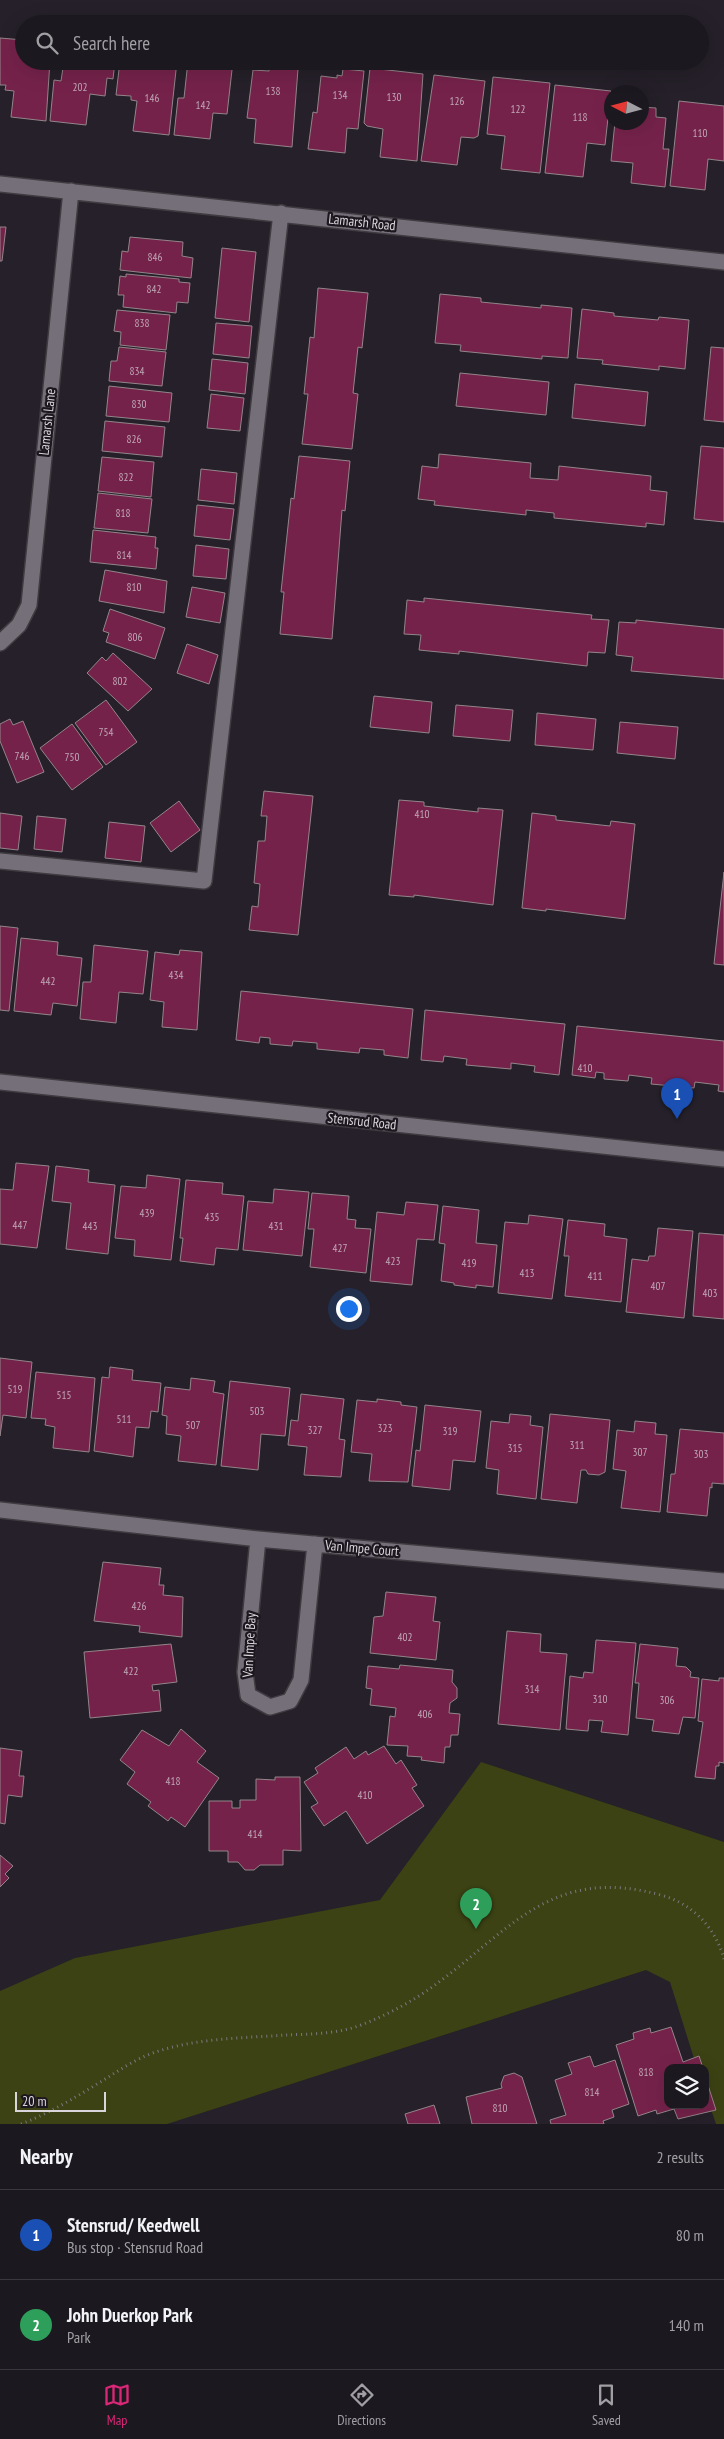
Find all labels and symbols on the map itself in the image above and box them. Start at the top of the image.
house number: 202 [73,80,87,94]
house number: 138 [266,84,280,98]
north arrow [604,85,649,130]
house number: 134 [333,88,347,102]
house number: 130 [387,90,401,104]
house number: 146 [145,91,159,105]
house number: 126 [450,94,464,108]
house number: 142 [196,98,210,112]
house number: 122 [511,102,525,116]
house number: 118 [573,110,587,124]
house number: 110 [693,126,707,140]
street label: Lamarsh Road [327,210,397,234]
house number: 846 [148,250,162,264]
house number: 842 [147,282,161,296]
house number: 838 [135,316,149,330]
house number: 834 [130,364,144,378]
street label: Lamarsh Lane [35,388,59,456]
house number: 830 [132,397,146,411]
house number: 826 [127,432,141,446]
house number: 822 [119,470,133,484]
house number: 818 [116,506,130,520]
house number: 814 [117,548,131,562]
house number: 810 [127,580,141,594]
house number: 806 [128,630,142,644]
house number: 802 [113,674,127,688]
house number: 754 [99,725,113,739]
house number: 746 [15,749,29,763]
house number: 750 [65,750,79,764]
house number: 410 [415,807,429,821]
house number: 434 [169,968,183,982]
house number: 442 [41,974,55,988]
house number: 410 [578,1061,592,1075]
pin: 1 [661,1078,693,1119]
street label: Stensrud Road [327,1108,397,1134]
house number: 439 [140,1206,154,1220]
house number: 435 [205,1210,219,1224]
house number: 447 [13,1218,27,1232]
house number: 443 [83,1219,97,1233]
house number: 431 [269,1219,283,1233]
house number: 427 [333,1241,347,1255]
house number: 423 [386,1254,400,1268]
house number: 419 [462,1256,476,1270]
house number: 413 [520,1266,534,1280]
house number: 411 [588,1269,602,1283]
house number: 407 [651,1279,665,1293]
house number: 403 [703,1286,717,1300]
your location [336,1296,362,1322]
house number: 519 [8,1382,22,1396]
house number: 515 [57,1388,71,1402]
house number: 503 [250,1404,264,1418]
house number: 511 [117,1412,131,1426]
house number: 507 [186,1418,200,1432]
house number: 323 [378,1421,392,1435]
house number: 327 [308,1423,322,1437]
house number: 319 [443,1424,457,1438]
house number: 311 [570,1438,584,1452]
house number: 315 [508,1441,522,1455]
house number: 307 [633,1445,647,1459]
house number: 303 [694,1447,708,1461]
street label: Van Impe Court [323,1536,400,1560]
house number: 426 [132,1599,146,1613]
street label: Van Impe Bay [238,1611,260,1679]
house number: 402 [398,1630,412,1644]
house number: 422 [124,1664,138,1678]
house number: 314 [525,1682,539,1696]
house number: 310 [593,1692,607,1706]
house number: 306 [660,1693,674,1707]
house number: 406 [418,1707,432,1721]
house number: 418 [166,1774,180,1788]
house number: 410 [358,1788,372,1802]
house number: 414 [248,1827,262,1841]
pin: 2 [460,1888,492,1929]
house number: 818 [639,2065,653,2079]
house number: 814 [585,2085,599,2099]
scale bar [15,2089,106,2112]
house number: 810 [493,2101,507,2115]

